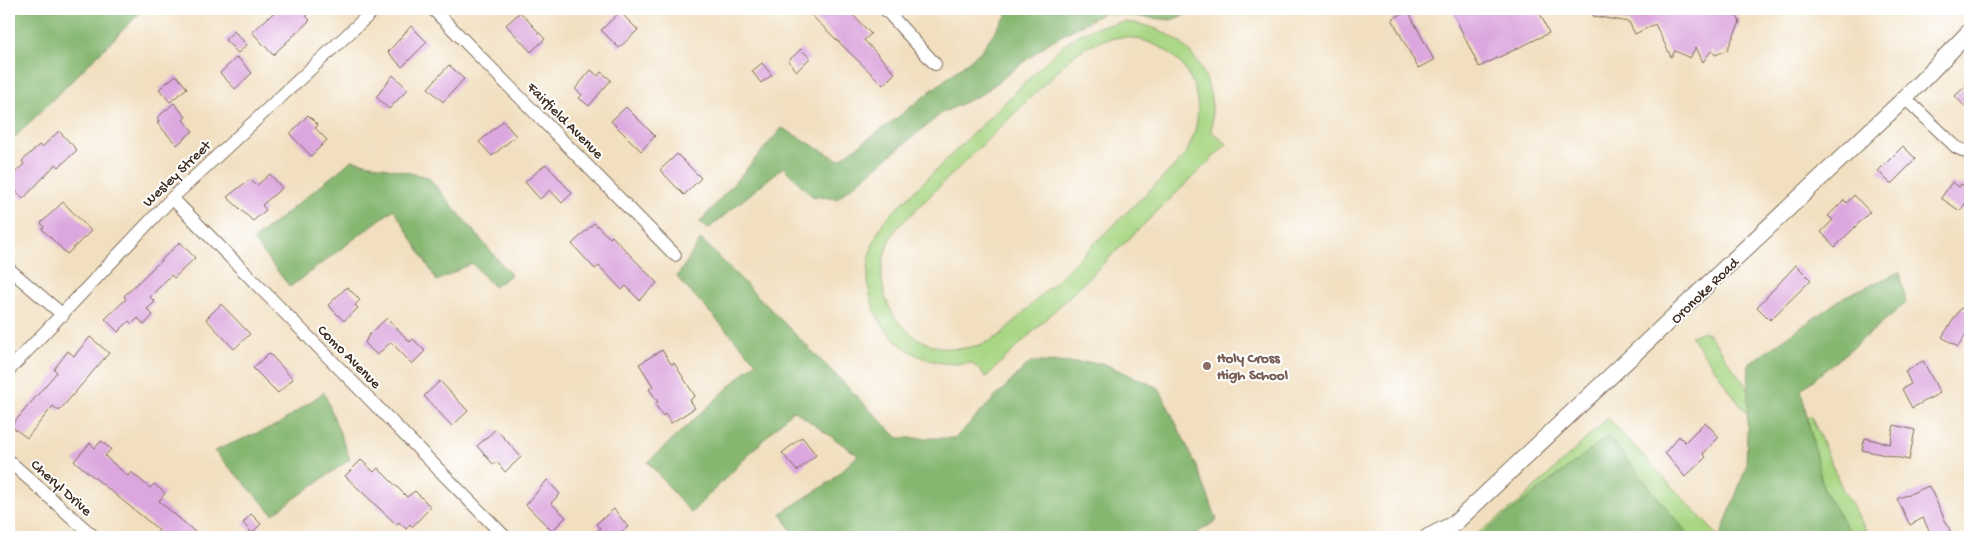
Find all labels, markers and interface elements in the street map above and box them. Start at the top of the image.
street label: Fairfield Avenue [522,79,607,164]
street label: Wesley Street [139,136,217,211]
street label: Oronoke Road [1668,254,1744,328]
street label: Como Avenue [313,322,384,393]
place label: Holy Cross High School [1217,350,1289,385]
marker: Holy Cross High School [1201,360,1213,372]
street label: Cheryl Drive [26,456,95,521]

